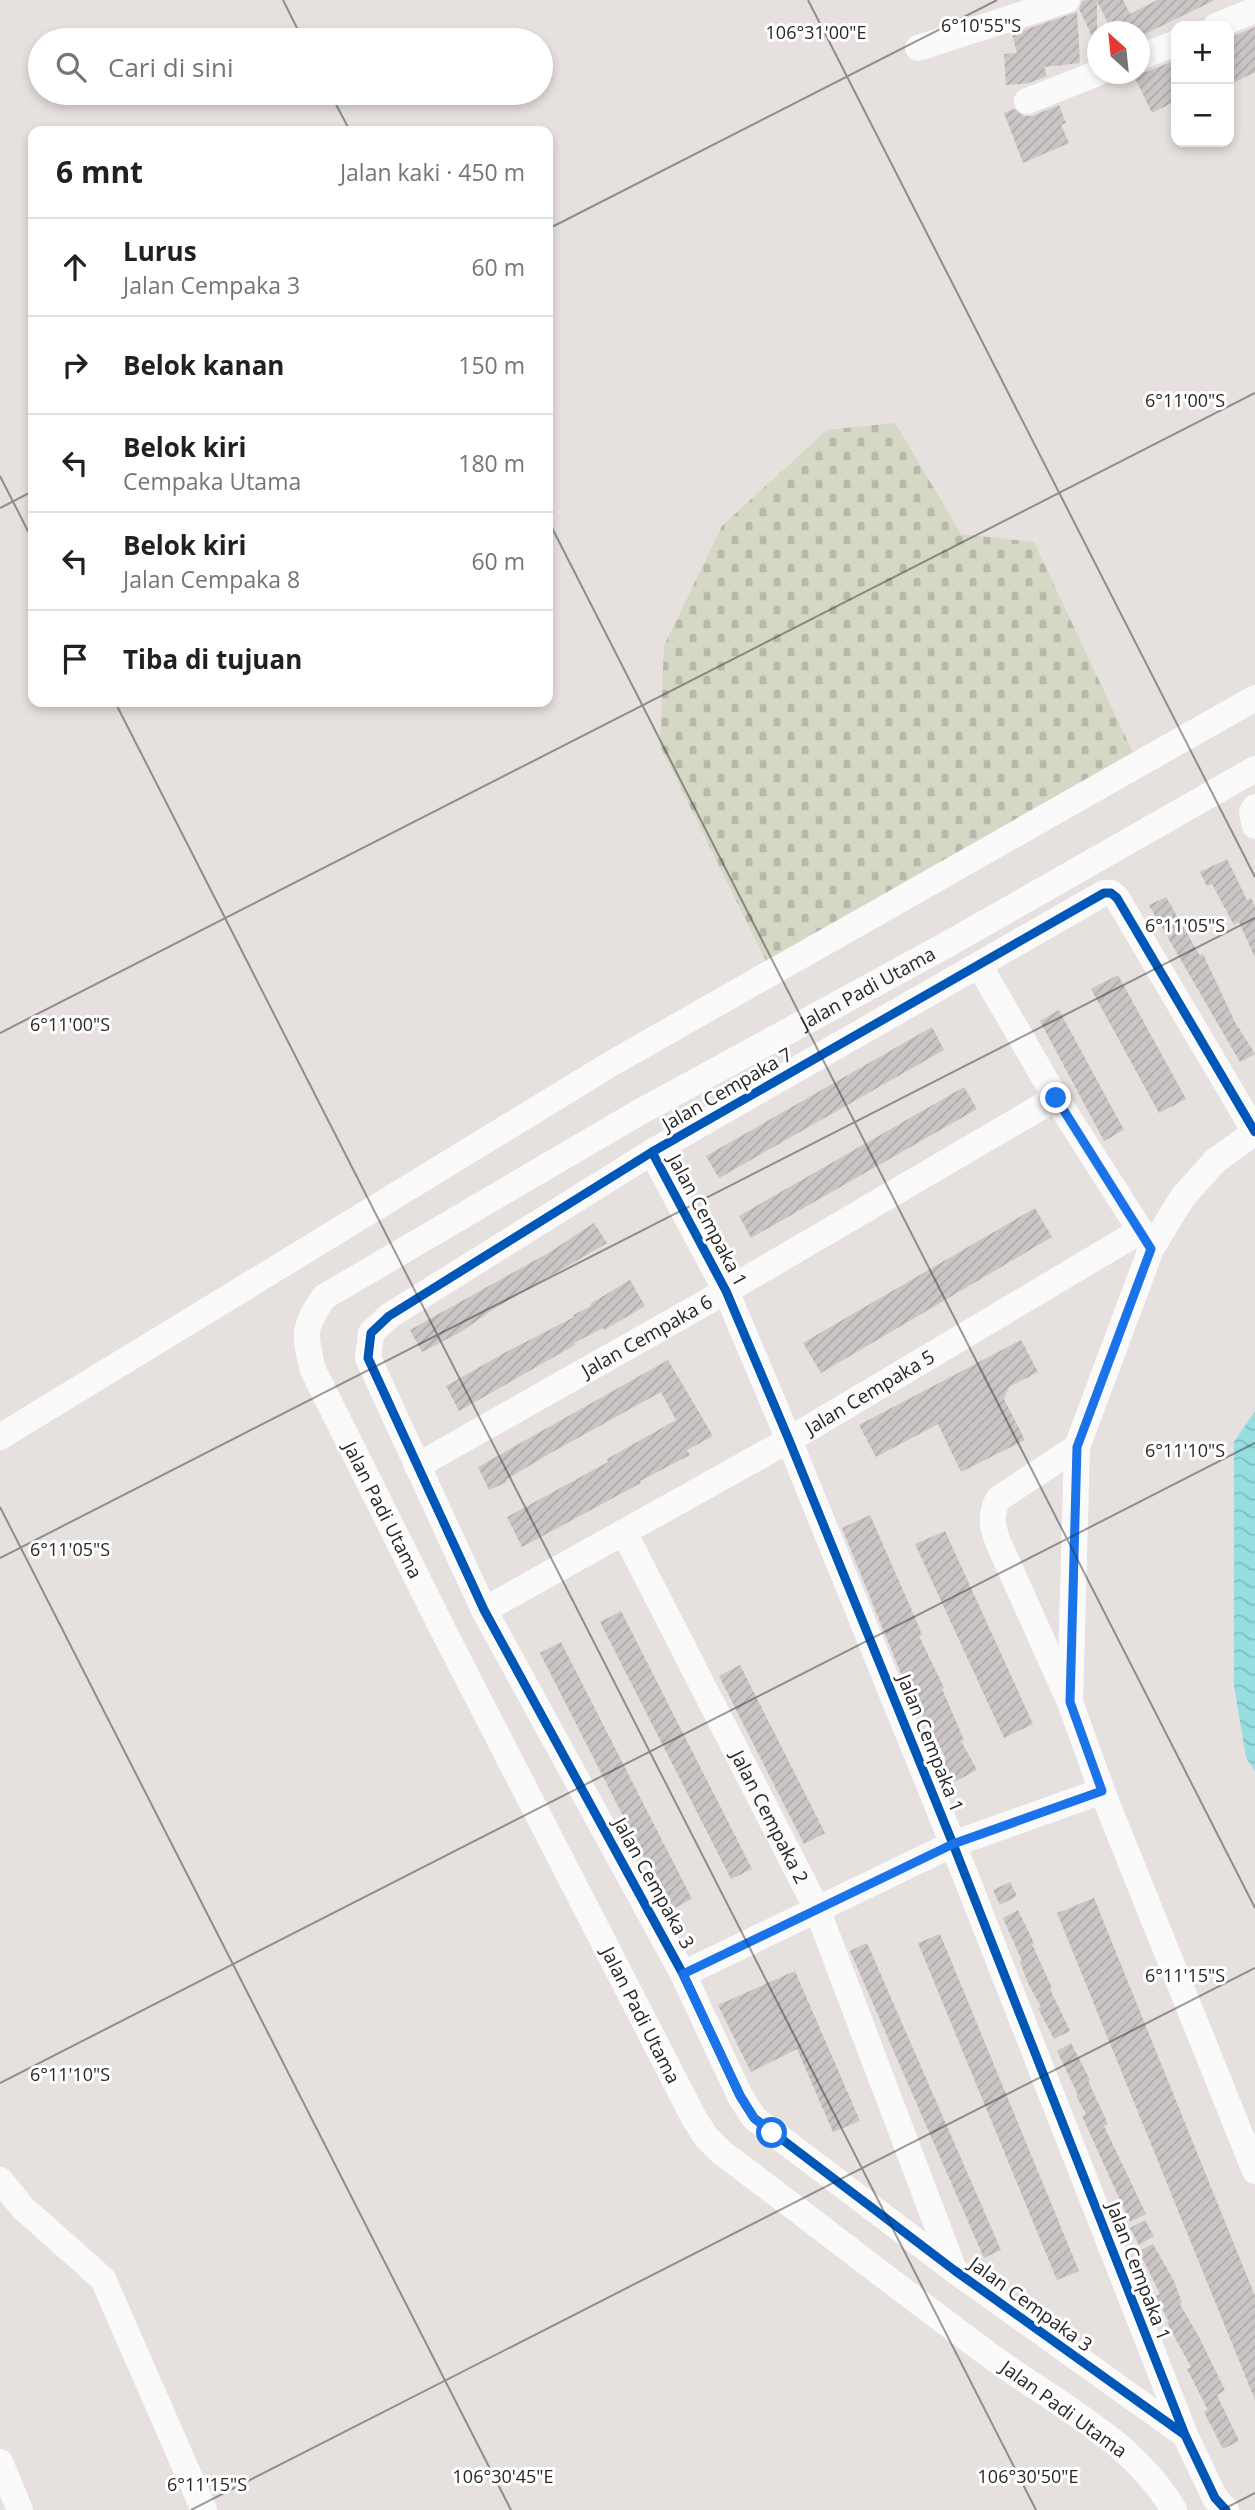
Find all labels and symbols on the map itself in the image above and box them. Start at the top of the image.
text: 6°10'55"S [941,13,1021,37]
text: 106°31'00"E [766,20,866,44]
north arrow [1087,21,1150,84]
text: 6°11'00"S [1145,388,1225,412]
text: 6°11'05"S [1145,913,1225,937]
street label: Jalan Padi Utama [794,940,940,1036]
text: 6°11'00"S [30,1012,110,1036]
street label: Jalan Cempaka 7 [655,1041,797,1138]
route end [1040,1082,1071,1113]
street label: Jalan Cempaka 1 [661,1148,754,1291]
street label: Jalan Cempaka 6 [575,1289,717,1384]
street label: Jalan Cempaka 5 [798,1343,939,1442]
street label: Jalan Padi Utama [336,1435,429,1583]
text: 6°11'10"S [1145,1438,1225,1462]
text: 6°11'05"S [30,1537,110,1561]
street label: Jalan Cempaka 1 [891,1668,970,1816]
street label: Jalan Cempaka 2 [724,1744,815,1888]
street label: Jalan Cempaka 3 [606,1811,701,1953]
street label: Jalan Padi Utama [594,1940,687,2088]
text: 6°11'15"S [1145,1963,1225,1987]
text: 6°11'10"S [30,2062,110,2086]
route start [756,2117,787,2148]
street label: Jalan Cempaka 1 [1100,2196,1177,2344]
street label: Jalan Cempaka 3 [963,2249,1098,2358]
street label: Jalan Padi Utama [994,2353,1132,2464]
text: 106°30'45"E [453,2464,553,2488]
text: 106°30'50"E [978,2464,1078,2488]
text: 6°11'15"S [167,2472,247,2496]

